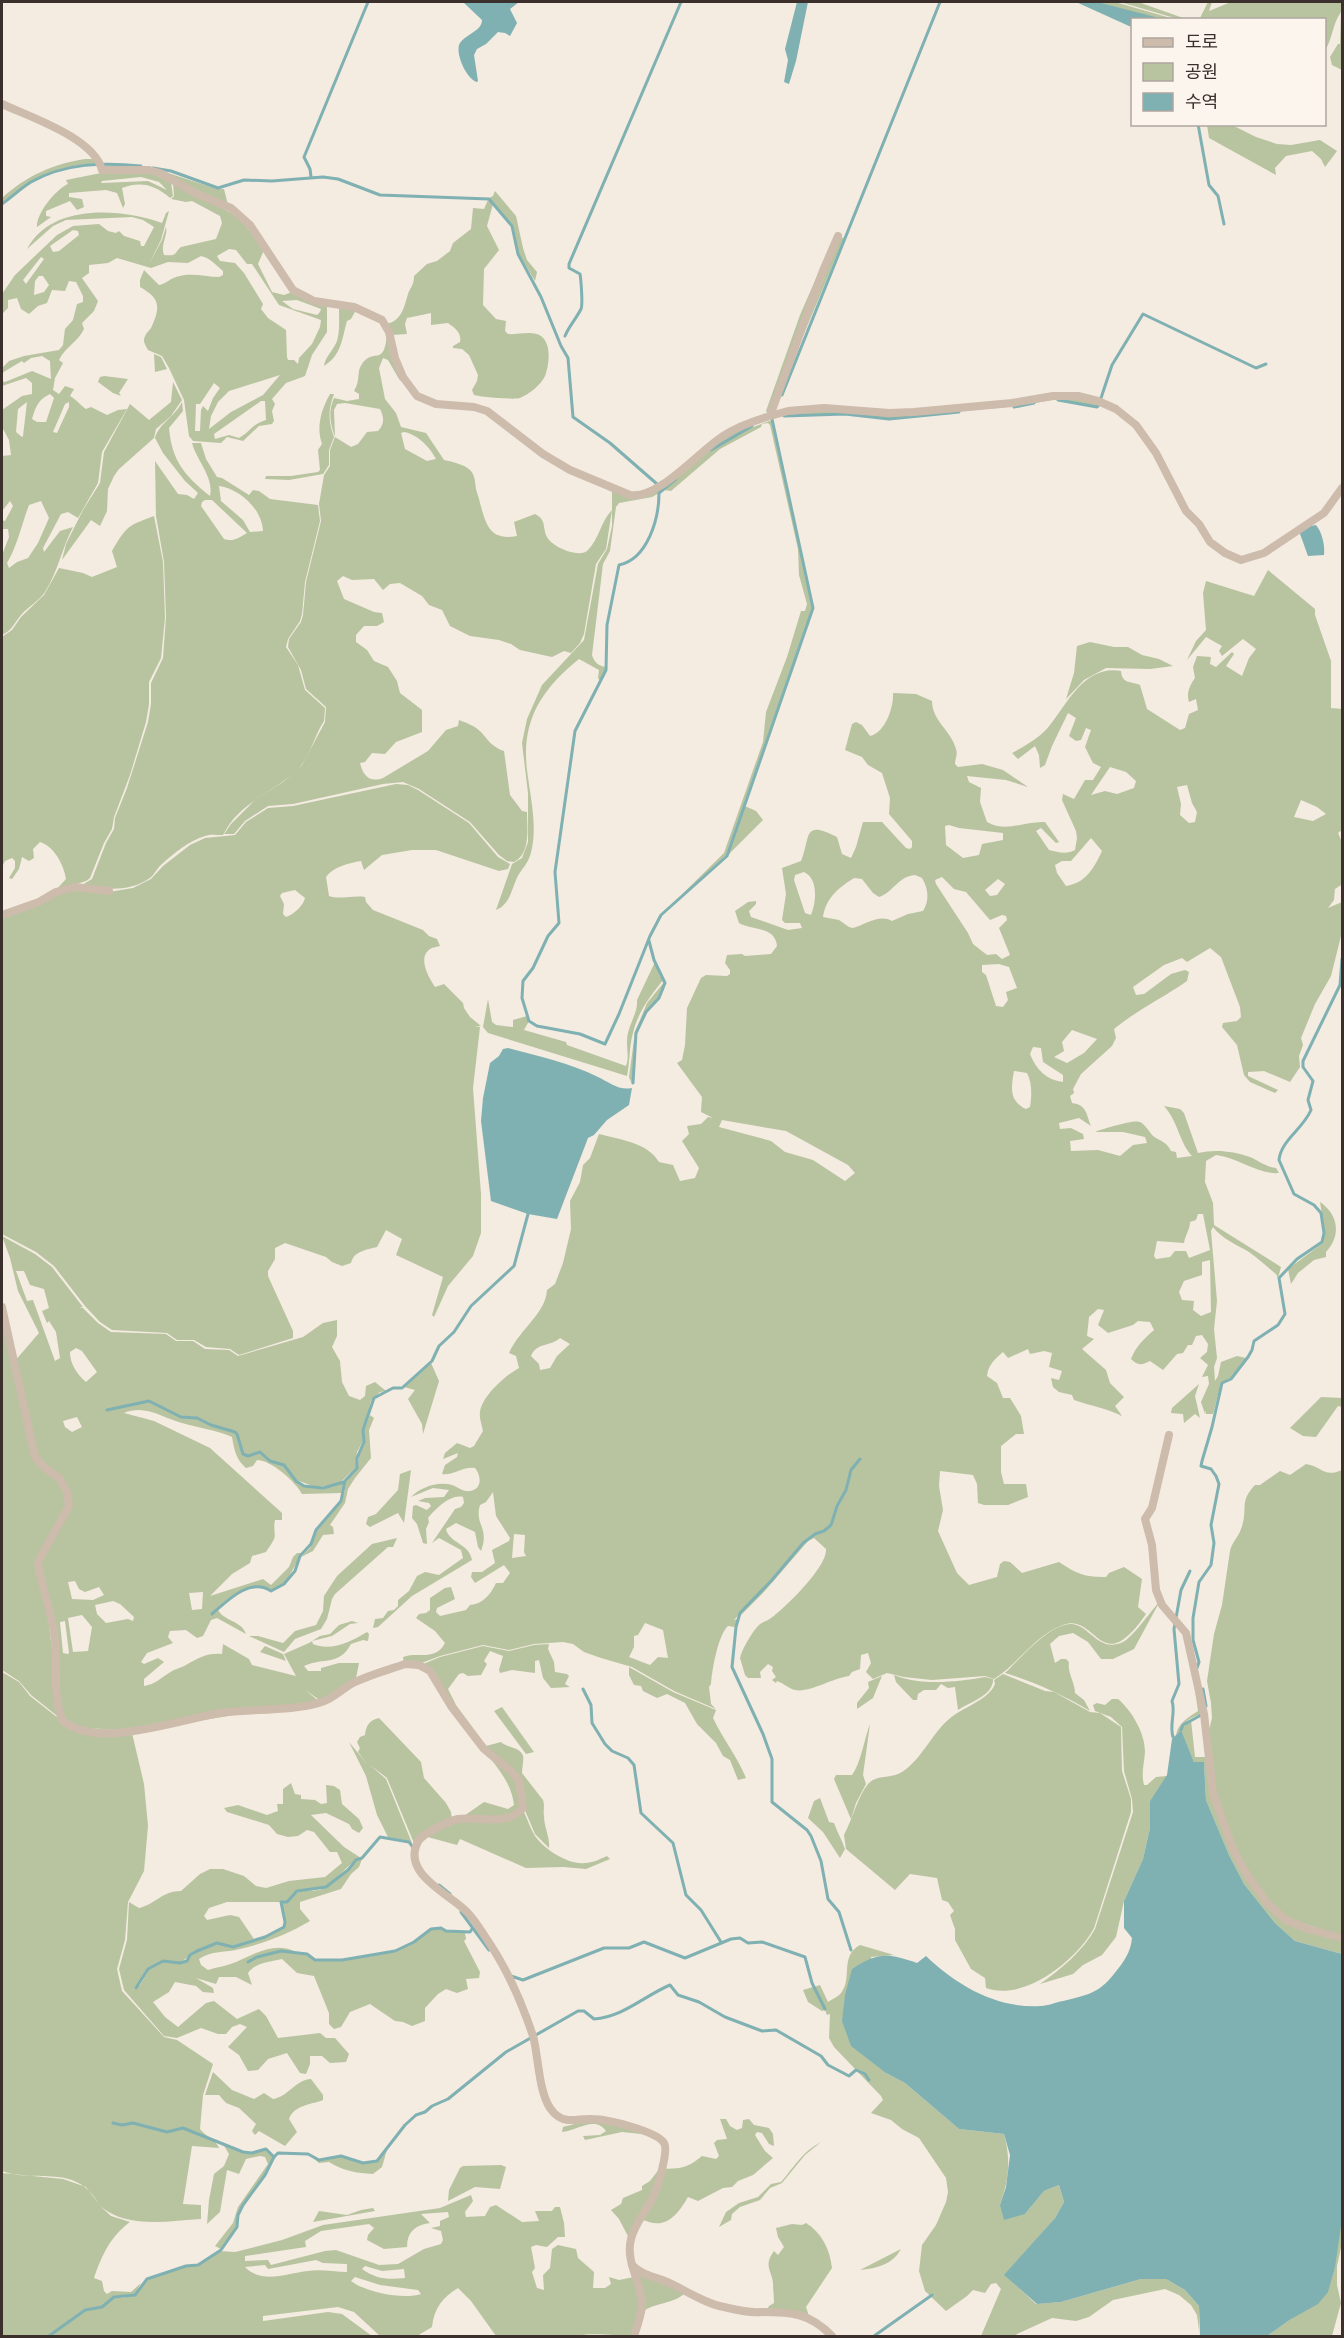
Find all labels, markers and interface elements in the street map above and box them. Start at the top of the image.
legend [1131,18,1326,126]
text: 도로 [1185,28,1218,55]
text: 공원 [1185,58,1218,85]
text: 수역 [1185,88,1218,115]

